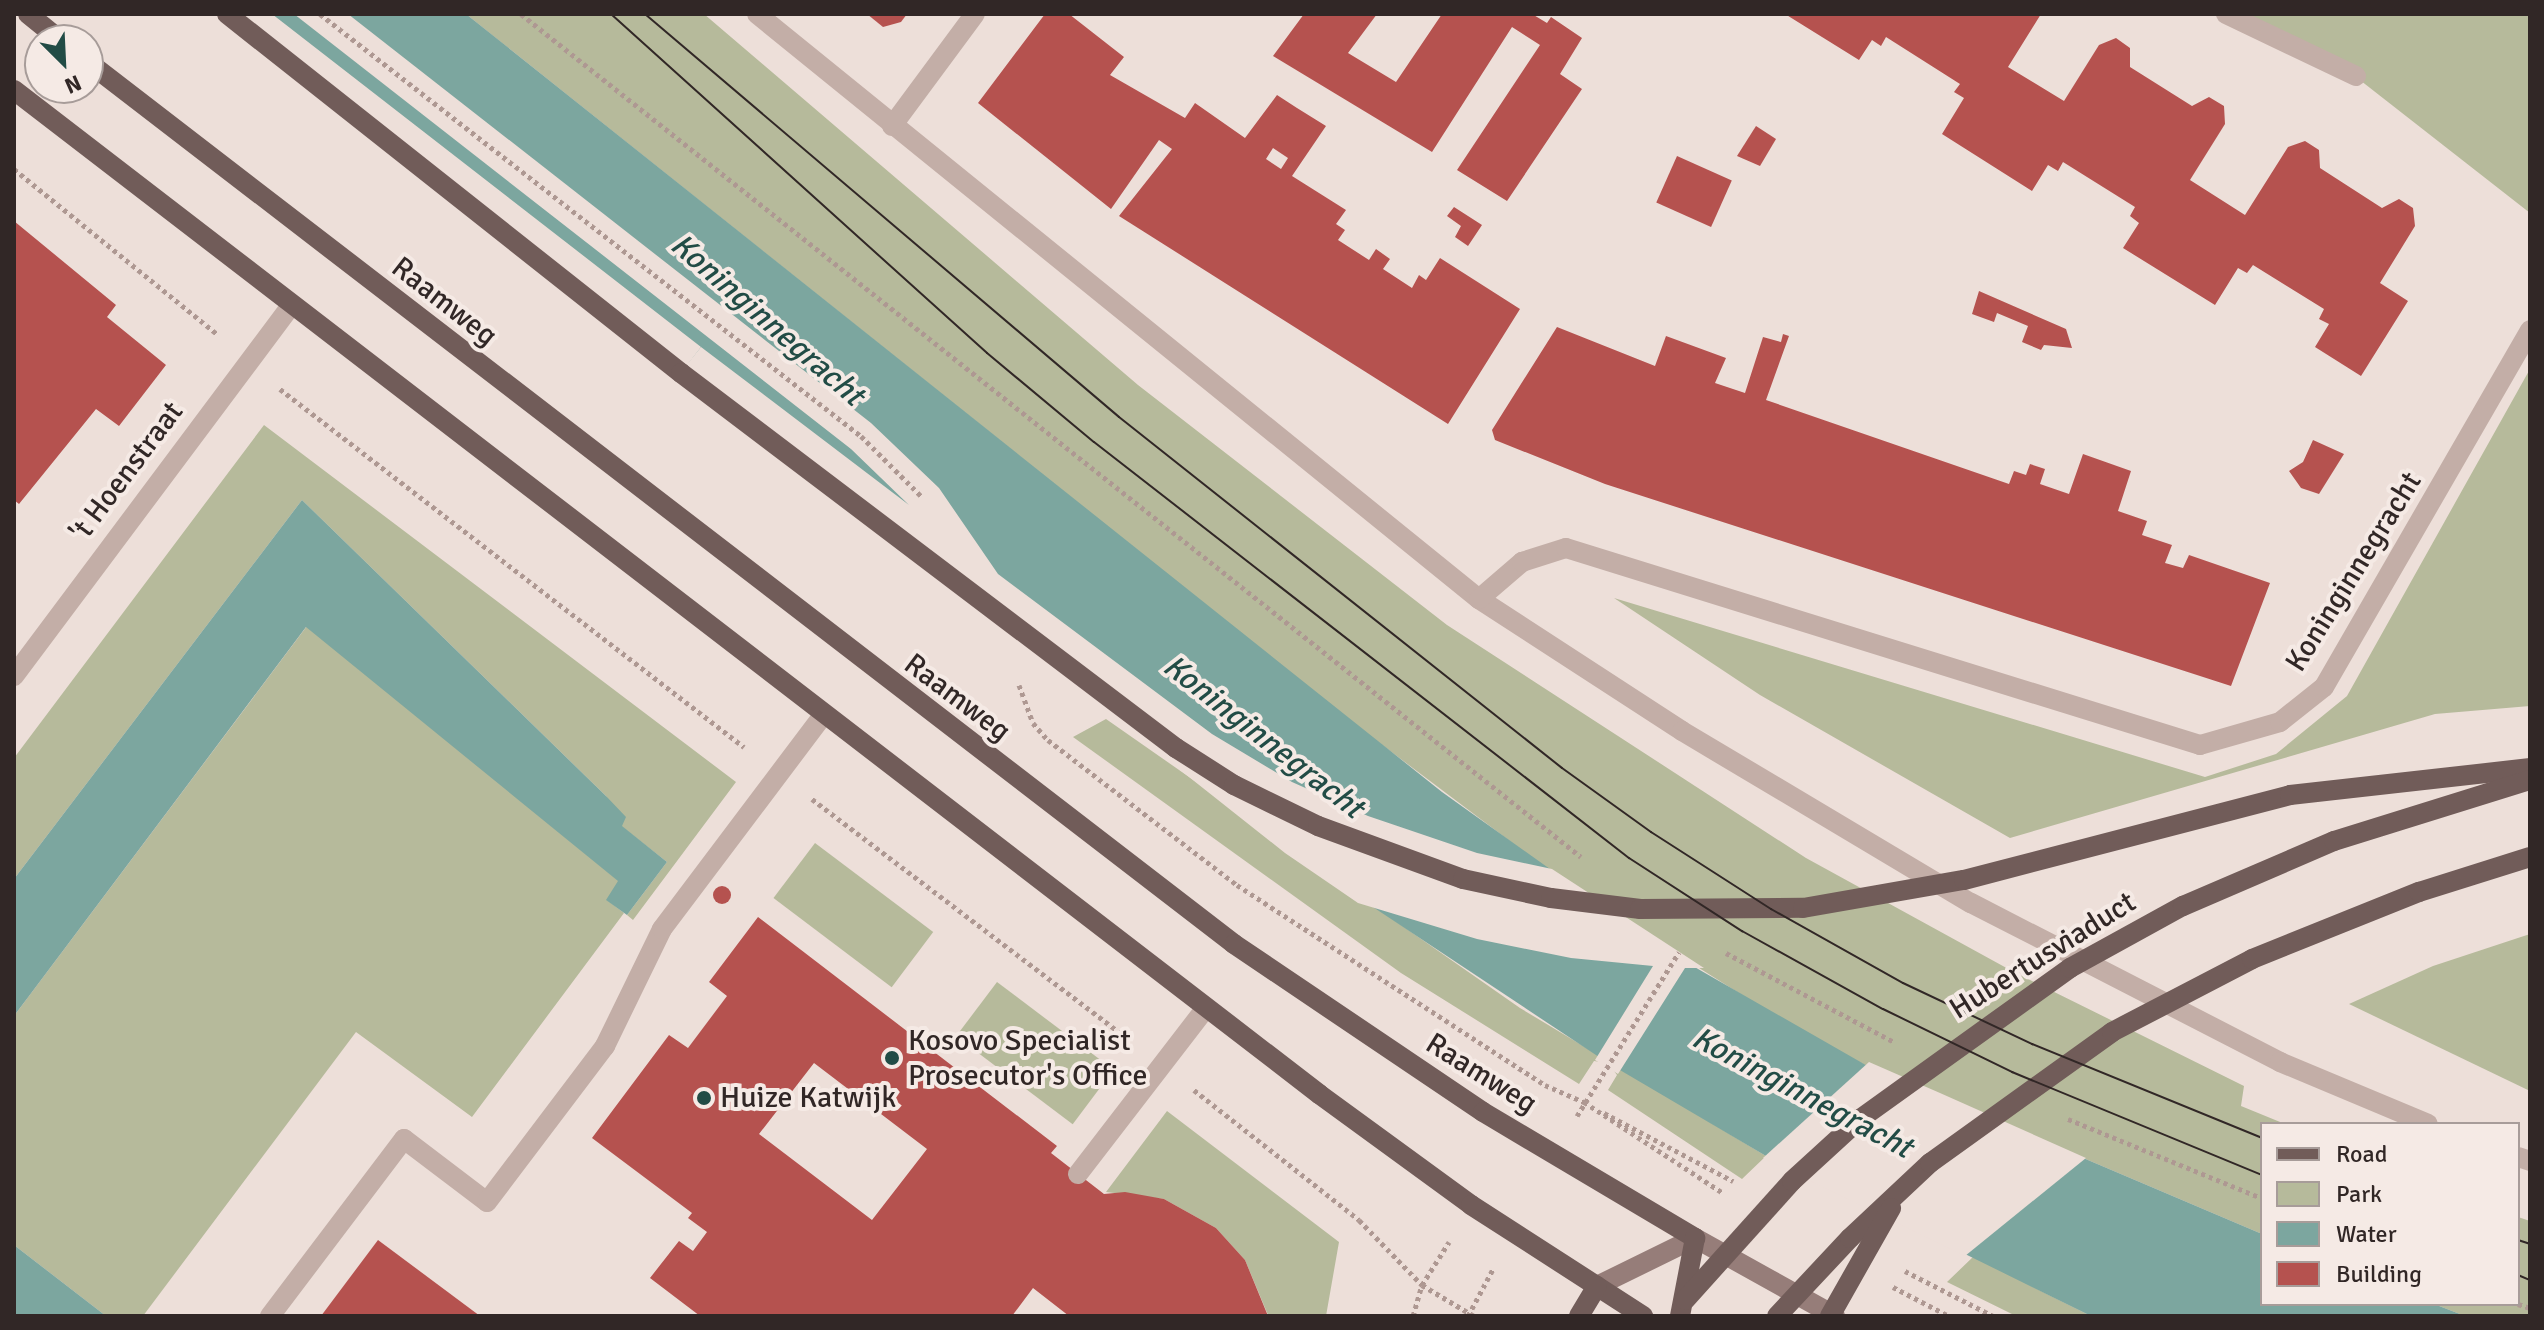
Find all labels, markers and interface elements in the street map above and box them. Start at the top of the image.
north arrow [24,24,104,104]
text: N [61,69,86,100]
water label: Koninginnegracht [663,226,871,414]
street label: Raamweg [384,250,504,354]
street label: 't Hoenstraat [63,395,191,549]
street label: Koninginnegracht [2278,466,2430,678]
street label: Raamweg [897,646,1017,750]
water label: Koninginnegracht [1155,647,1371,827]
street label: Hubertusviaduct [1943,884,2143,1028]
water label: Koninginnegracht [1686,1019,1918,1167]
place label: Kosovo Specialist Prosecutor's Office [908,1023,1148,1094]
street label: Raamweg [1419,1026,1543,1122]
marker: Kosovo Specialist Prosecutor's Office [883,1049,901,1067]
place label: Huize Katwijk [720,1080,896,1116]
marker: Huize Katwijk [695,1089,713,1107]
legend [2260,1122,2520,1306]
text: Road [2336,1139,2387,1169]
text: Park [2336,1179,2382,1209]
text: Water [2336,1219,2396,1249]
text: Building [2336,1259,2422,1289]

